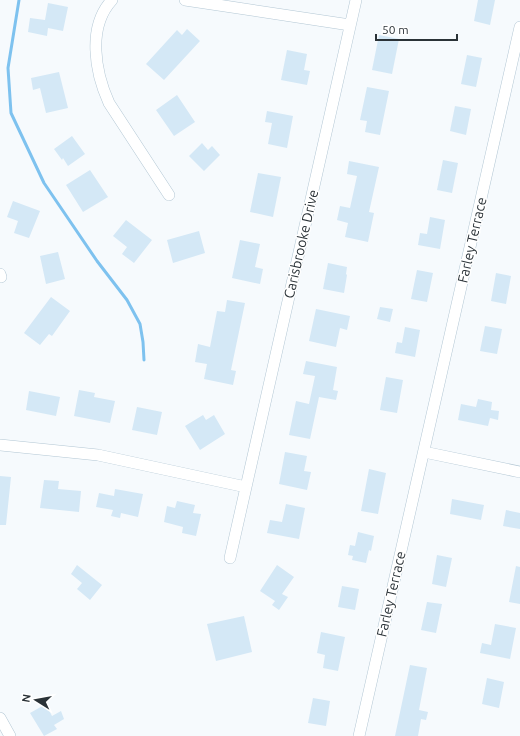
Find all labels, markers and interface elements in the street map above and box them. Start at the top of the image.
scale bar [376,16,457,42]
text: 50 m [382,23,409,36]
street label: Carisbrooke Drive [281,188,321,300]
street label: Farley Terrace [454,196,490,284]
street label: Farley Terrace [373,550,409,638]
north arrow [16,680,56,720]
text: N [20,693,33,703]

